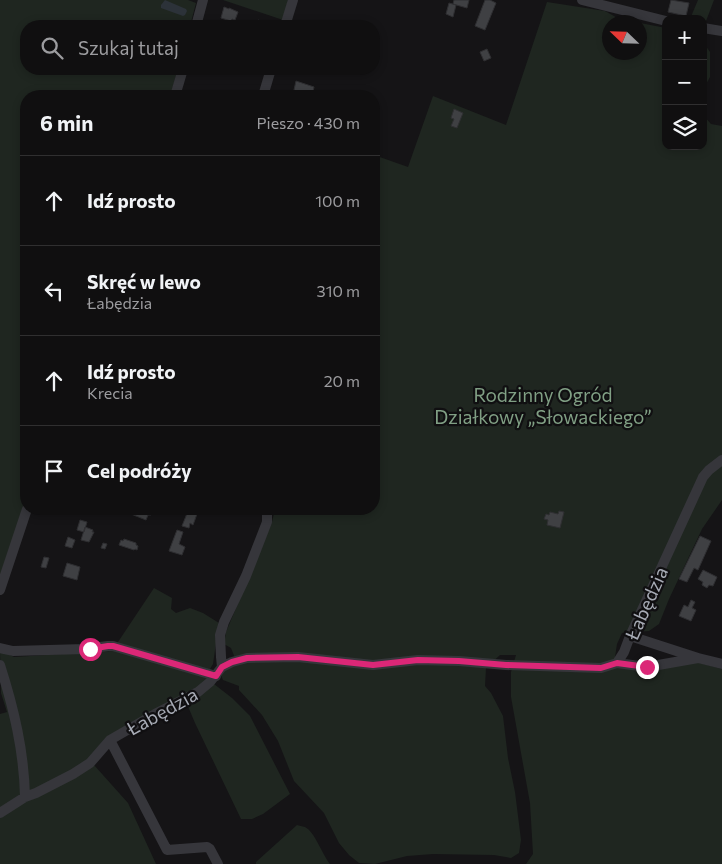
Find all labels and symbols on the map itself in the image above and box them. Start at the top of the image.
north arrow [602,15,647,60]
park label: Rodzinny Ogród Działkowy „Słowackiego” [434,383,652,428]
street label: Łabędzia [619,563,672,644]
route start [79,638,102,661]
route end [636,656,659,679]
street label: Łabędzia [122,682,201,740]

